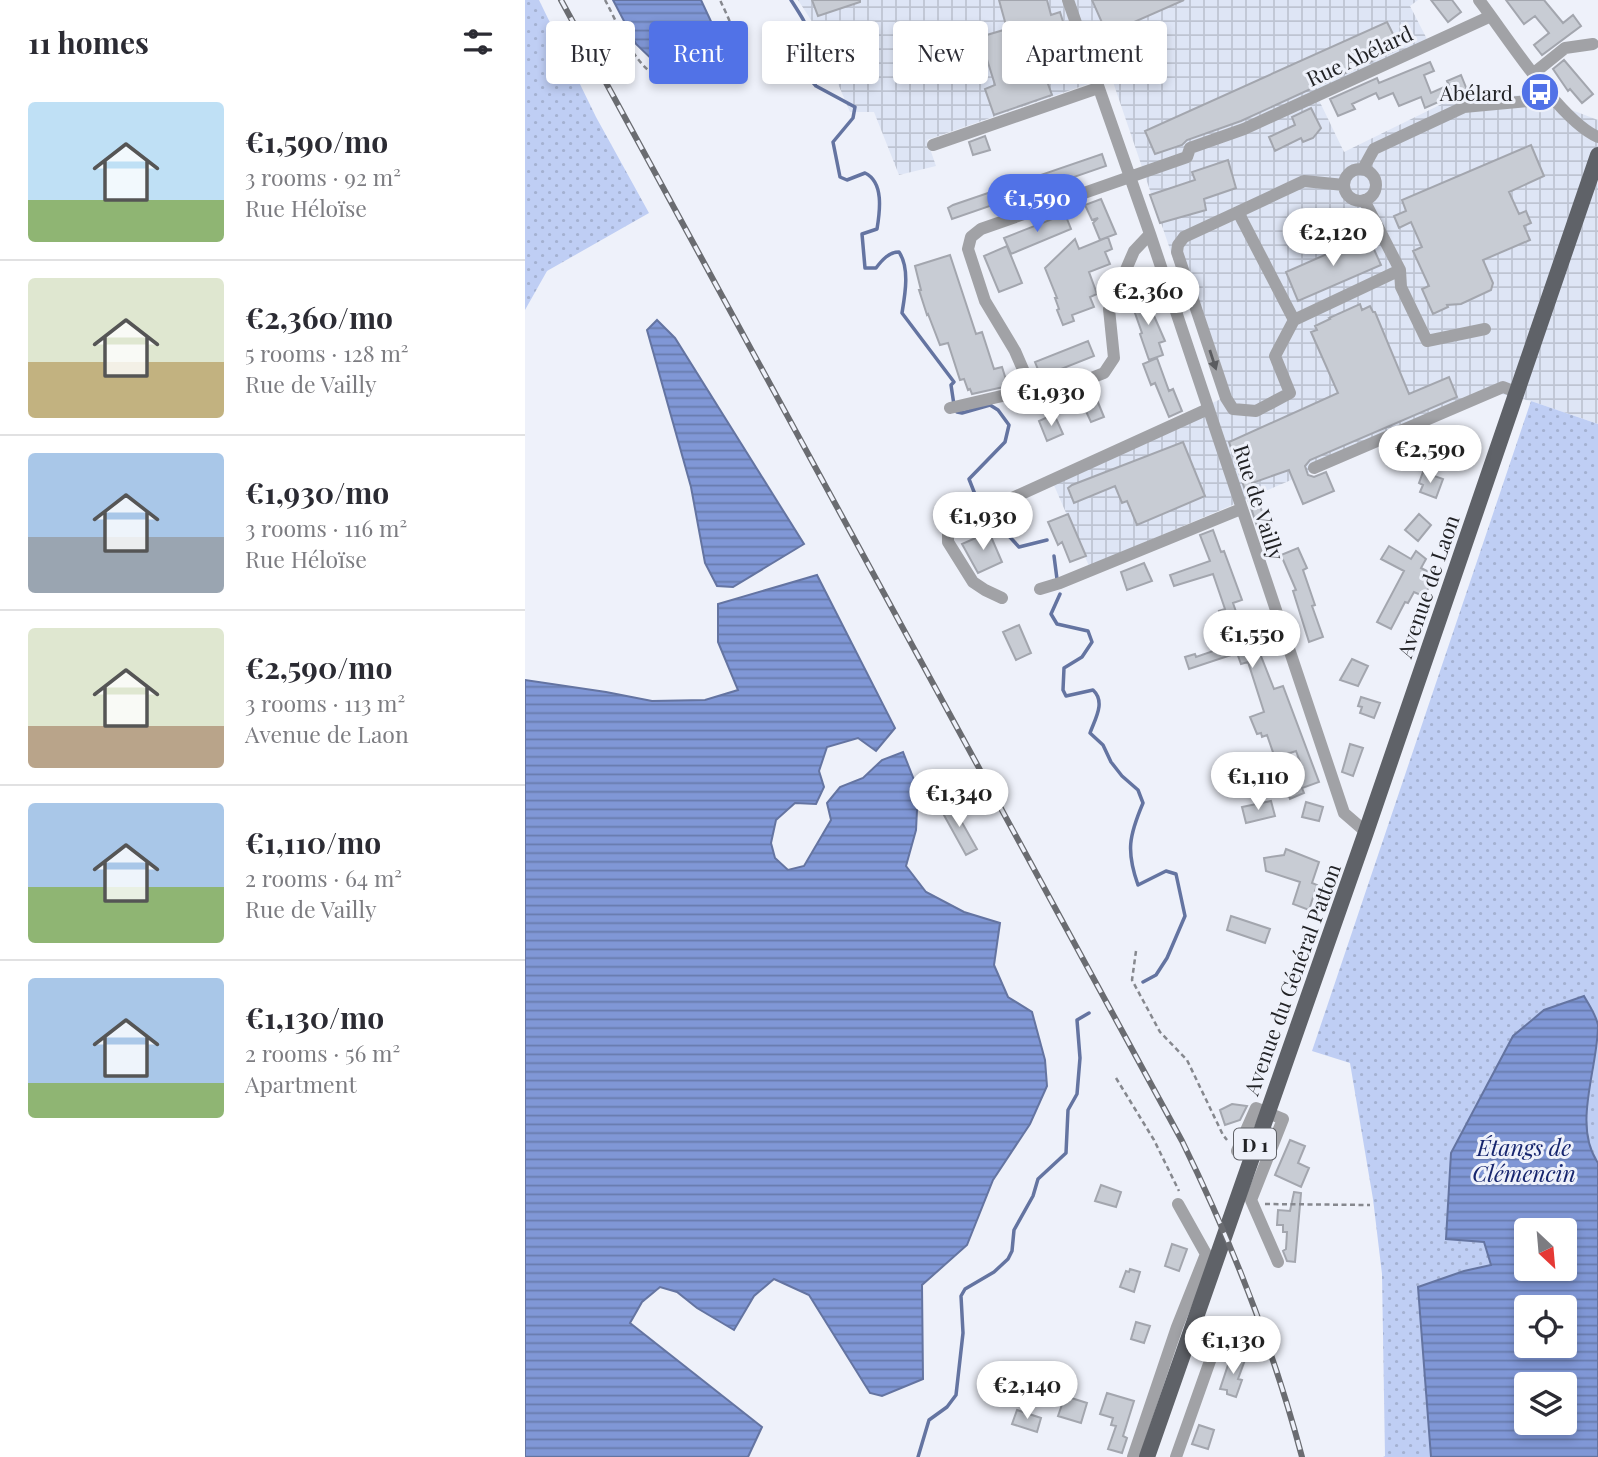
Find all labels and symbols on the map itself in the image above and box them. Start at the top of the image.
street label: Rue Abélard [1301,18,1417,92]
bus stop icon: Abélard [1519,71,1561,113]
place label: Abélard [1439,78,1513,106]
pin: €1,590 [980,174,1094,234]
pin: €2,120 [1276,208,1390,268]
pin: €2,360 [1091,268,1205,327]
one-way arrow [1208,349,1219,370]
pin: €1,930 [994,368,1108,428]
pin: €2,590 [1373,426,1487,485]
street label: Rue de Vailly [1228,441,1292,564]
pin: €1,930 [926,492,1040,552]
street label: Avenue de Laon [1389,510,1465,662]
pin: €1,550 [1195,610,1309,670]
pin: €1,110 [1201,752,1315,812]
pin: €1,340 [902,770,1016,829]
street label: Avenue du Général Patton [1236,859,1346,1100]
road number: D 1 [1234,1128,1276,1160]
water label: Étangs de Clémencin [1472,1131,1576,1188]
north arrow [1514,1218,1577,1281]
pin: €1,130 [1176,1316,1290,1376]
pin: €2,140 [970,1362,1084,1421]

